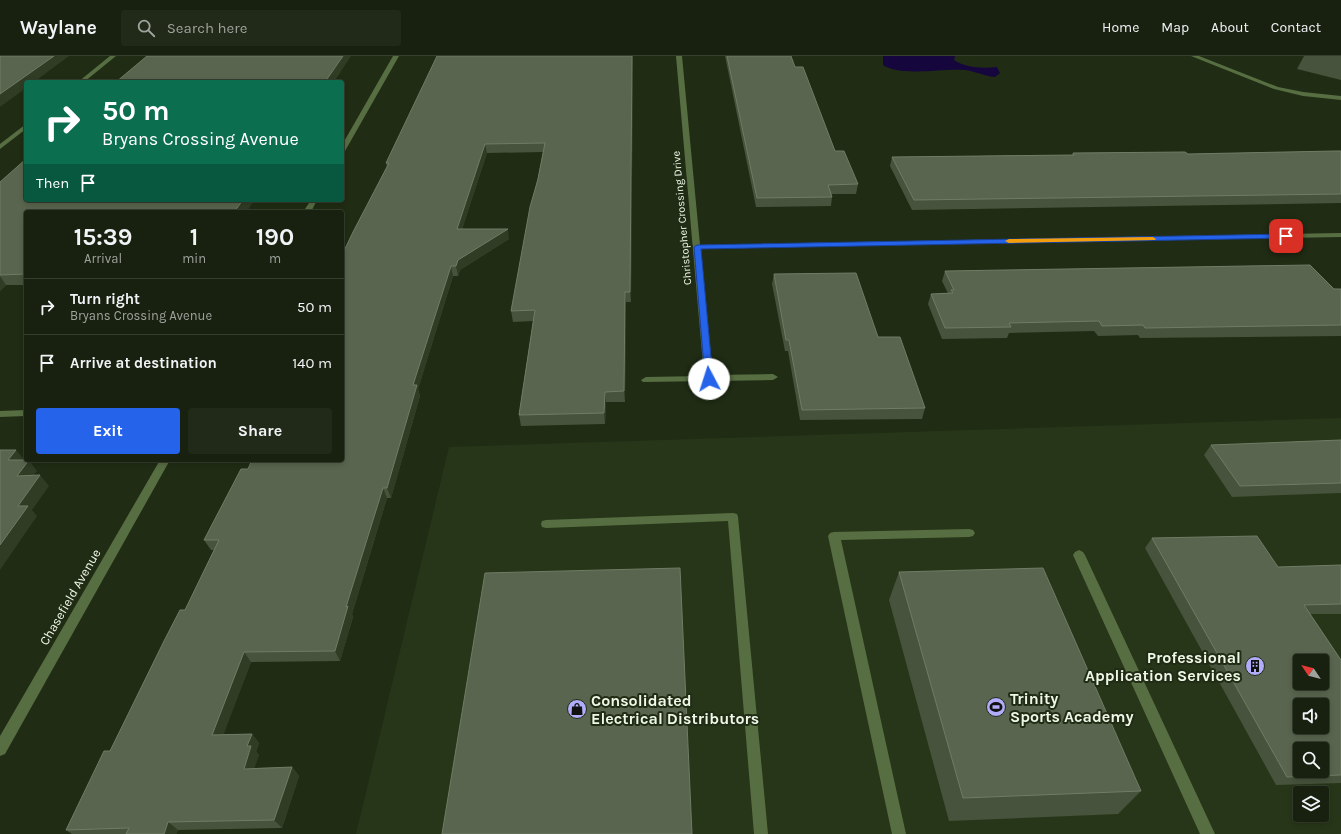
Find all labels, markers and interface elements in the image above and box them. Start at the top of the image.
search box [121,10,401,46]
text: Waylane [20,17,97,39]
icon: search [135,17,157,39]
text: Search here [167,19,247,37]
text: Home [1102,19,1139,36]
text: Map [1161,19,1189,36]
text: About [1211,19,1249,36]
text: Contact [1271,19,1321,36]
text: 50 m [102,94,170,127]
icon: right [36,96,88,148]
text: Bryans Crossing Avenue [102,128,299,150]
street label: Christopher Crossing Drive [670,150,694,286]
icon: arrive [77,172,99,194]
text: Then [36,174,69,192]
pin [1269,219,1303,253]
text: 15:39 [74,223,132,251]
text: 1 [190,223,198,251]
text: 190 [256,223,294,251]
icon: arrive [1275,225,1297,247]
text: Arrival [84,251,122,266]
text: min [182,251,206,266]
text: m [269,251,281,266]
text: Turn right [70,290,140,308]
icon: right [36,296,58,318]
text: 50 m [297,298,332,316]
text: Bryans Crossing Avenue [70,308,212,323]
icon: arrive [36,352,58,374]
text: Arrive at destination [70,354,217,372]
text: 140 m [292,354,332,372]
position arrow [688,358,730,400]
button: Exit [36,408,180,454]
button: Share [188,408,332,454]
street label: Chasefield Avenue [36,546,104,648]
place label: Professional Application Services [1085,648,1241,685]
north arrow [1293,654,1329,690]
map controls [1293,654,1329,822]
building icon: Professional Application Services [1244,655,1266,677]
place label: Trinity Sports Academy [1010,689,1133,726]
place label: Consolidated Electrical Distributors [591,691,759,728]
sports icon: Trinity Sports Academy [985,696,1007,718]
shop icon: Consolidated Electrical Distributors [566,698,588,720]
button: sound [1293,698,1329,734]
button: search [1293,742,1329,778]
button: layers [1293,786,1329,822]

